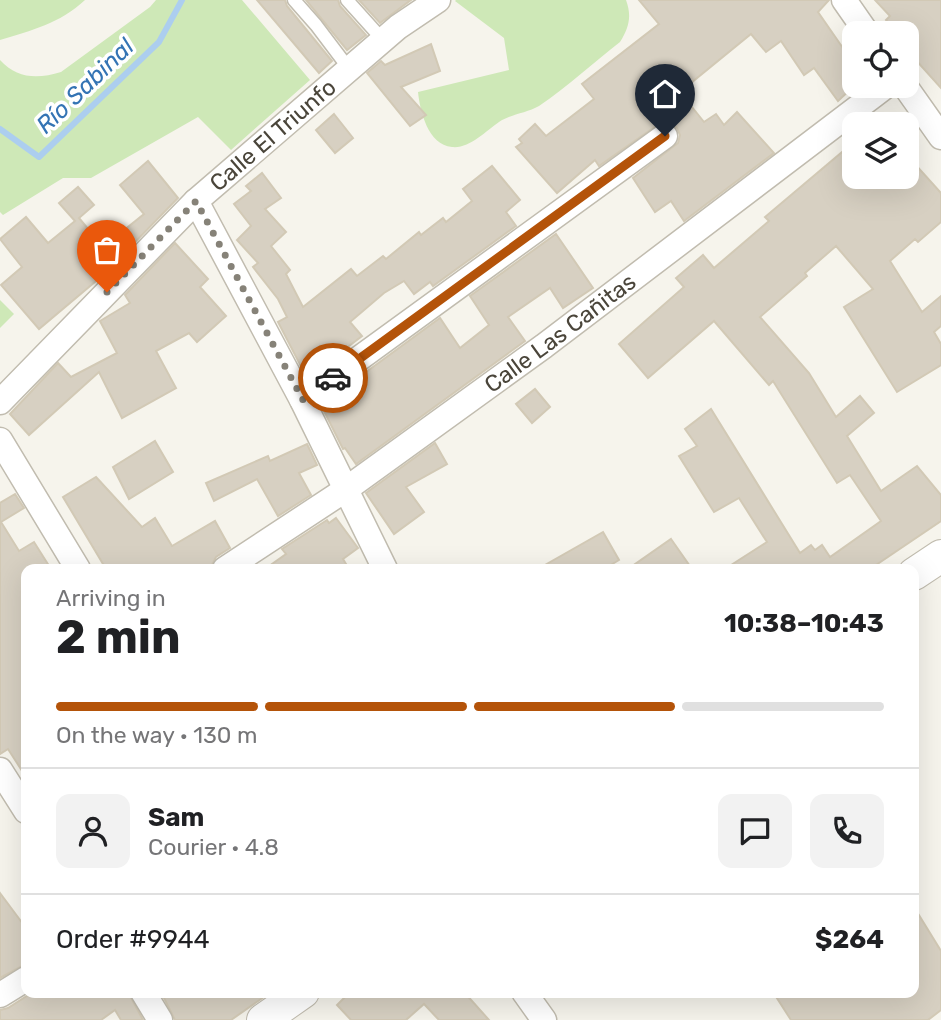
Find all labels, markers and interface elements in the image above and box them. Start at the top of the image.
map controls [842,21,919,189]
button: locate [842,21,919,98]
water label: Río Sabinal [30,32,140,139]
pin [635,64,695,136]
street label: Calle El Triunfo [204,73,342,197]
icon: home [646,75,684,113]
button: layers [842,112,919,189]
pin [77,220,137,292]
icon: bag [88,231,126,269]
street label: Calle Las Cañitas [479,267,641,398]
courier [298,343,368,413]
icon: car [314,359,352,397]
text: Arriving in [56,584,166,612]
text: 10:38–10:43 [724,608,884,639]
text: 2 min [56,610,181,665]
text: On the way · 130 m [56,721,257,749]
button: person [56,794,130,868]
button: chat [718,794,792,868]
button: phone [810,794,884,868]
text: Sam [148,802,204,833]
text: Courier · 4.8 [148,833,279,861]
text: Order #9944 [56,924,210,955]
text: $264 [815,924,884,955]

